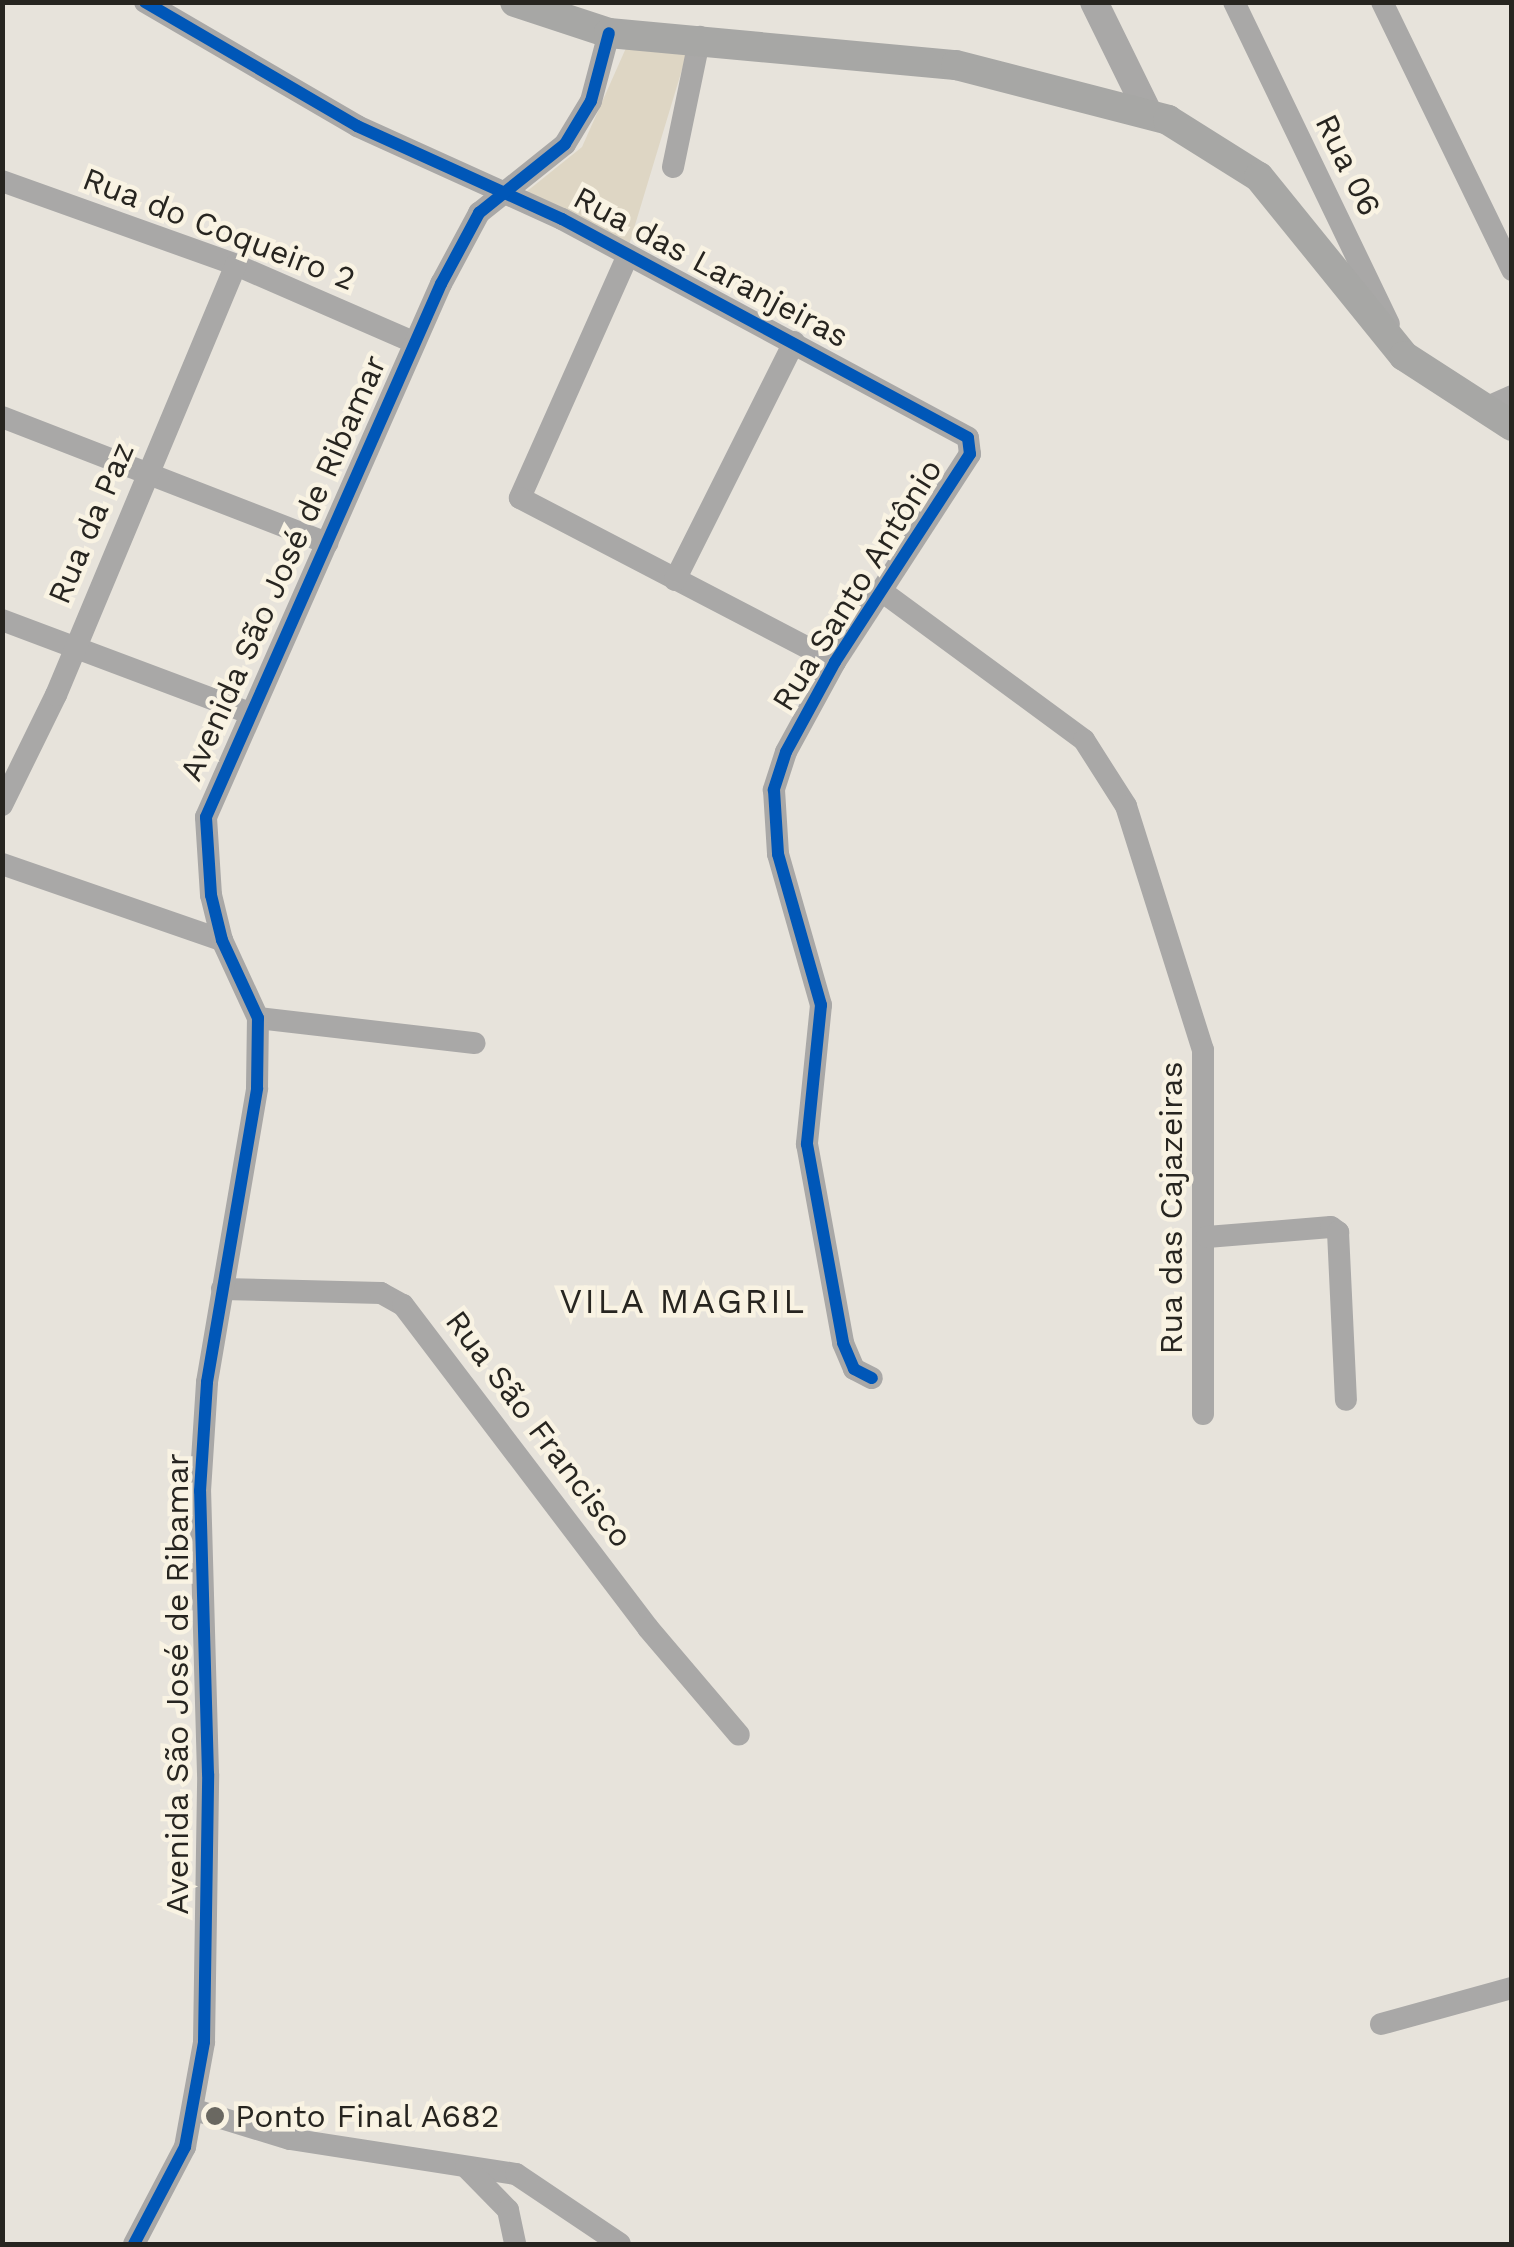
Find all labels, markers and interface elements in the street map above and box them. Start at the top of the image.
street label: Rua 06 [1307,108,1389,222]
street label: Rua do Coqueiro 2 [77,159,361,299]
street label: Rua das Laranjeiras [567,178,855,356]
street label: Avenida São José de Ribamar [171,349,395,787]
street label: Rua da Paz [39,436,143,610]
street label: Rua Santo Antônio [763,451,951,719]
street label: Rua das Cajazeiras [1152,1061,1190,1355]
district label: VILA MAGRIL [559,1280,807,1322]
street label: Rua São Francisco [437,1303,641,1555]
street label: Avenida São José de Ribamar [158,1452,196,1916]
place label: Ponto Final A682 [235,2097,502,2135]
marker: Ponto Final A682 [204,2105,226,2127]

